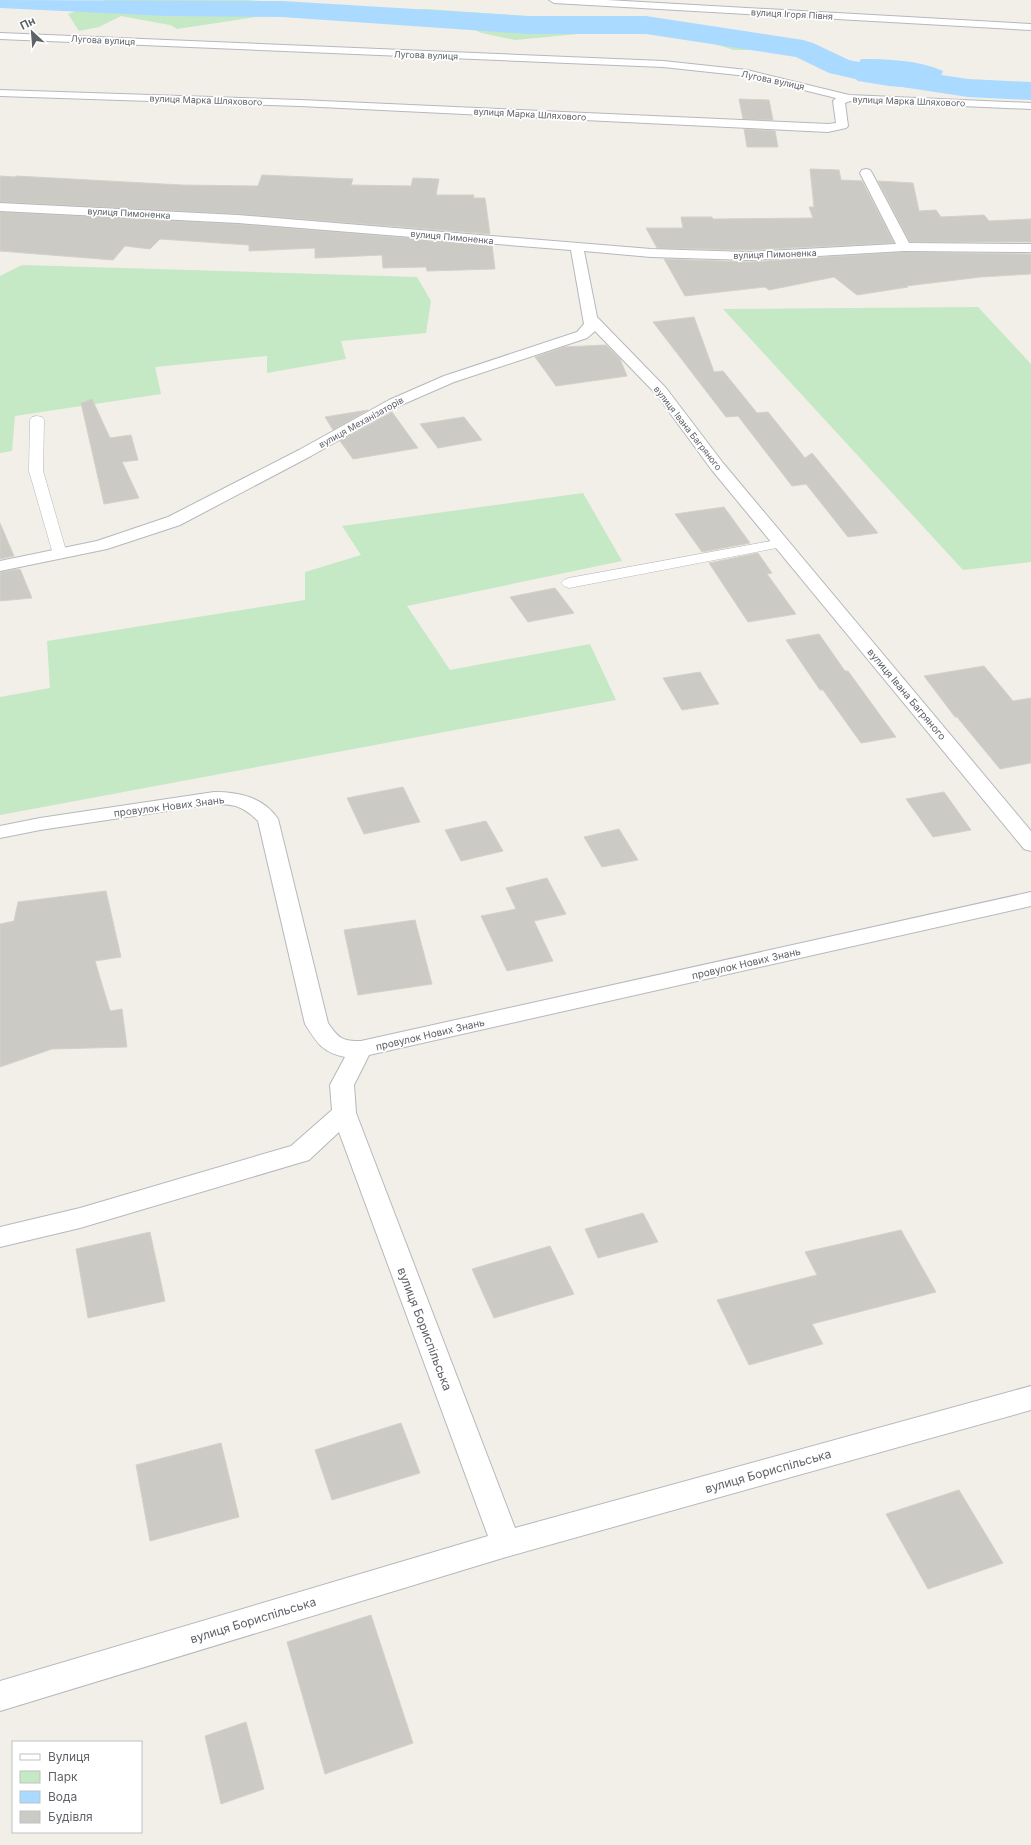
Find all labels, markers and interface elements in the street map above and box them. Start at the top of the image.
street label: вулиця Ігоря Півня [751,6,833,22]
north arrow [12,12,52,52]
text: Пн [18,13,38,33]
street label: Лугова вулиця [71,33,135,47]
street label: Лугова вулиця [394,48,458,62]
street label: Лугова вулиця [740,68,806,92]
street label: вулиця Марка Шляхового [149,93,263,107]
street label: вулиця Марка Шляхового [852,94,966,108]
street label: вулиця Марка Шляхового [473,106,587,122]
street label: вулиця Пимоненка [87,205,171,221]
street label: вулиця Пимоненка [410,228,494,246]
street label: вулиця Пимоненка [733,247,817,261]
street label: вулиця Івана Багряного [652,384,724,472]
street label: вулиця Механізаторів [317,394,405,450]
street label: вулиця Івана Багряного [865,646,949,742]
street label: провулок Нових Знань [113,793,225,819]
street label: провулок Нових Знань [690,945,802,981]
street label: провулок Нових Знань [374,1016,486,1052]
street label: вулиця Бориспільська [395,1265,455,1393]
street label: вулиця Бориспільська [703,1446,833,1496]
street label: вулиця Бориспільська [188,1594,318,1646]
legend [12,1741,142,1833]
text: Вулиця [48,1749,90,1764]
text: Парк [48,1769,78,1784]
text: Вода [48,1789,77,1804]
text: Будівля [48,1809,93,1824]

